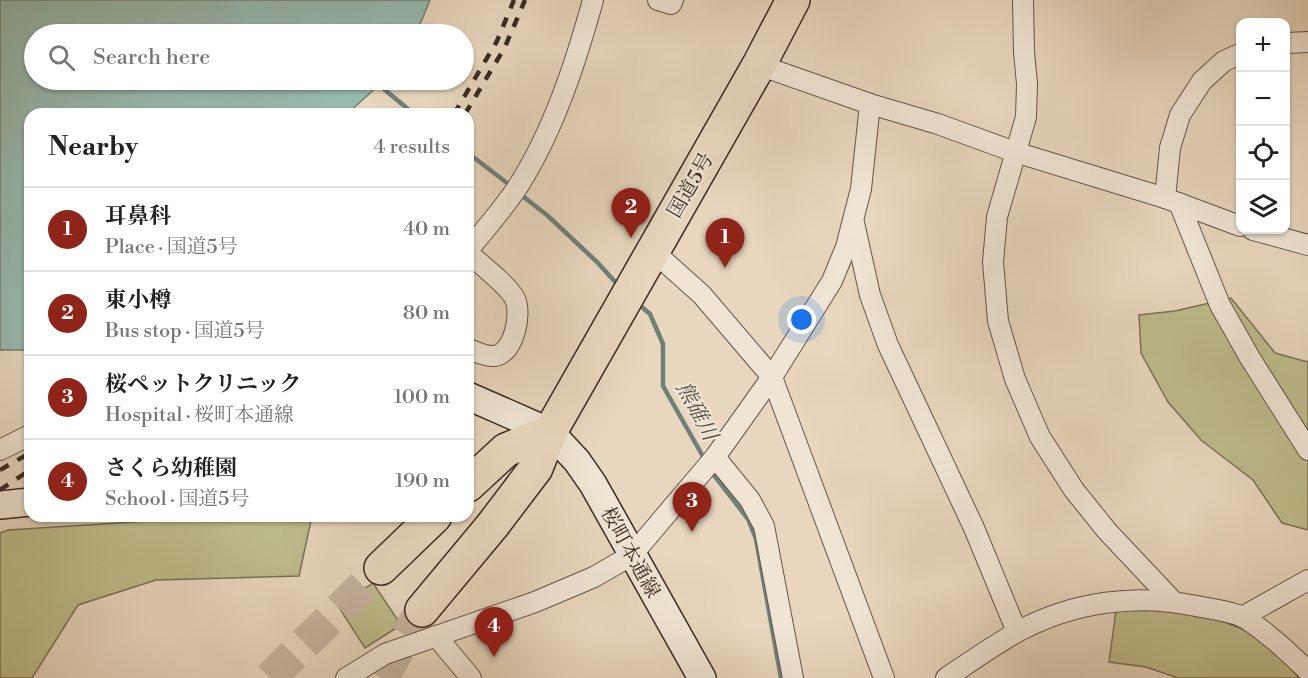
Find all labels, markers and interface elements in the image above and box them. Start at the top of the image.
map controls [1236,18,1290,234]
button: + [1236,18,1290,72]
search box [24,24,474,90]
icon: search [45,41,78,74]
text: Search here [93,44,210,71]
button: − [1236,72,1290,126]
button: locate [1236,126,1290,180]
text: Nearby [48,131,138,163]
text: 4 results [373,135,450,160]
street label: 国道5号 [663,149,720,223]
button: layers [1236,180,1290,234]
pin: 2 [612,188,650,238]
text: 耳鼻科 [105,203,171,230]
text: 1 [63,217,72,242]
text: 40 m [403,217,450,242]
pin: 1 [706,218,744,268]
text: Place · 国道5号 [105,235,238,260]
text: 東小樽 [105,287,171,314]
text: 2 [61,301,74,326]
text: 80 m [403,301,450,326]
your location [787,305,816,334]
text: Bus stop · 国道5号 [105,319,264,344]
text: 桜ペットクリニック [105,371,301,398]
water label: 熊碓川 [670,378,723,447]
text: 3 [61,385,74,410]
text: 100 m [394,385,450,410]
text: Hospital · 桜町本通線 [105,403,294,428]
text: さくら幼稚園 [105,455,237,482]
text: 4 [61,469,74,494]
text: 190 m [395,469,450,494]
pin: 3 [672,482,712,532]
text: School · 国道5号 [105,487,249,512]
street label: 桜町本通線 [595,503,665,603]
pin: 4 [474,608,514,657]

